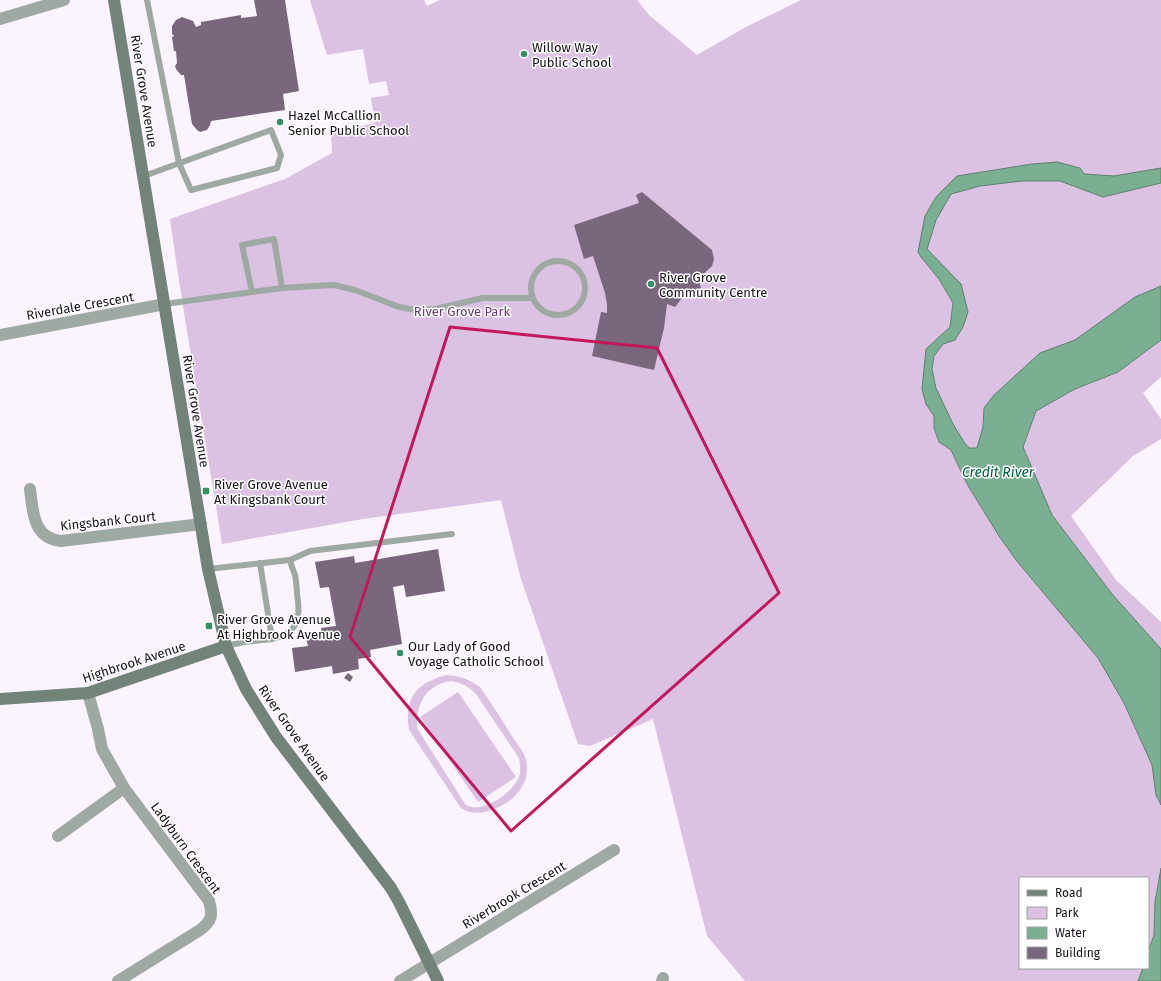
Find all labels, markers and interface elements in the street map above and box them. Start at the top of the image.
street label: River Grove Avenue [128,34,160,148]
place label: Willow Way Public School [532,40,612,70]
marker: Willow Way Public School [519,49,529,59]
place label: Hazel McCallion Senior Public School [288,108,409,138]
marker: Hazel McCallion Senior Public School [275,117,285,127]
place label: River Grove Community Centre [659,270,767,300]
marker: River Grove Community Centre [646,279,656,289]
street label: Riverdale Crescent [25,289,135,323]
park label: River Grove Park [414,304,510,319]
street label: River Grove Avenue [180,354,212,468]
water label: Credit River [962,464,1035,481]
place label: River Grove Avenue At Kingsbank Court [214,477,328,507]
marker: River Grove Avenue At Kingsbank Court [201,486,211,496]
street label: Kingsbank Court [60,508,157,533]
place label: River Grove Avenue At Highbrook Avenue [217,612,340,642]
marker: River Grove Avenue At Highbrook Avenue [204,621,214,631]
street label: Highbrook Avenue [80,638,188,686]
place label: Our Lady of Good Voyage Catholic School [408,639,544,669]
marker: Our Lady of Good Voyage Catholic School [395,648,405,658]
street label: River Grove Avenue [255,682,333,784]
street label: Ladyburn Crescent [148,799,224,897]
street label: Riverbrook Crescent [460,858,569,932]
legend [1019,877,1149,969]
text: Road [1055,886,1083,900]
text: Park [1055,906,1079,920]
text: Water [1055,926,1087,940]
text: Building [1055,946,1101,960]

